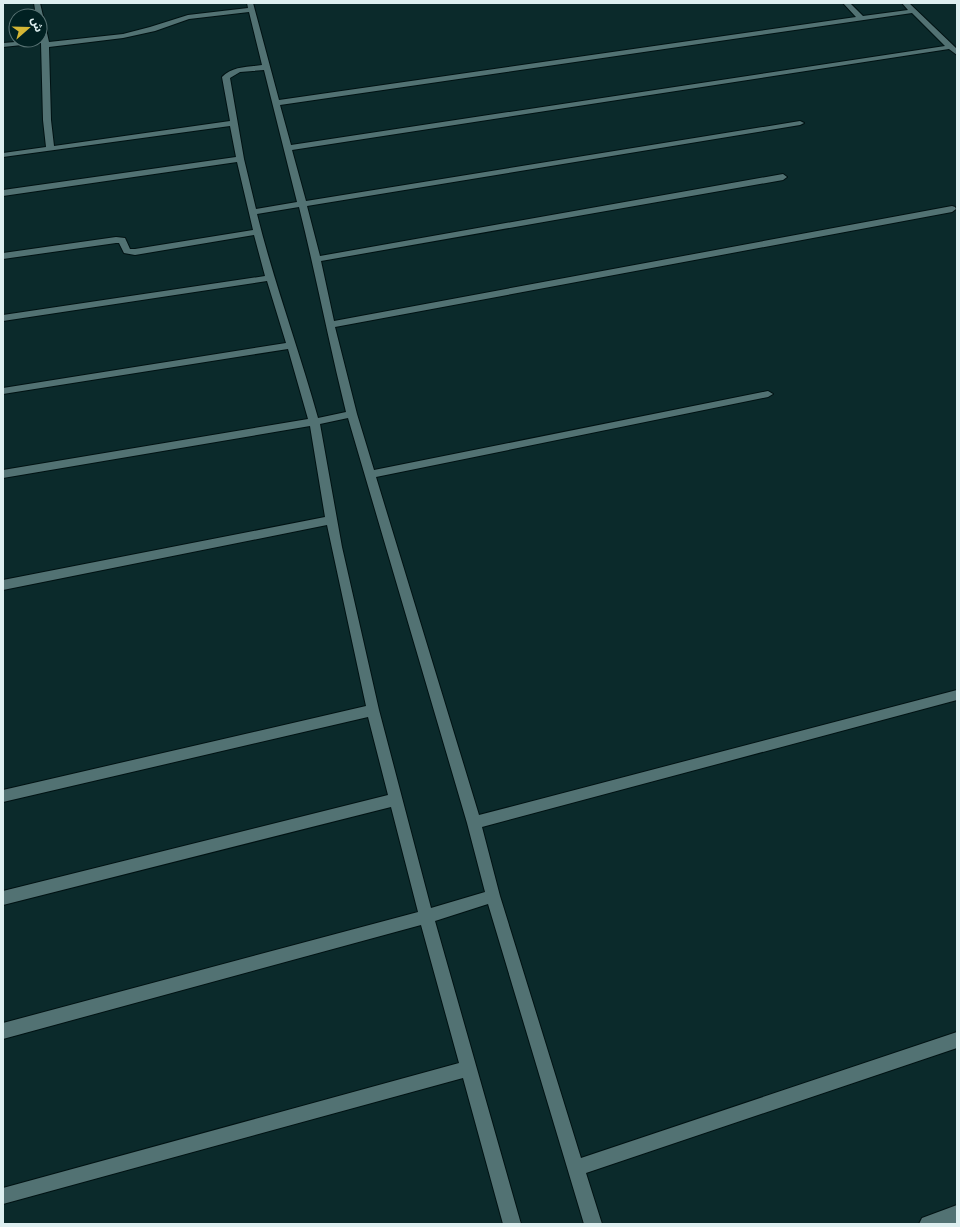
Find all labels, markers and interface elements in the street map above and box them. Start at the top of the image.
north arrow [8,8,48,48]
text: ش [28,15,46,34]

